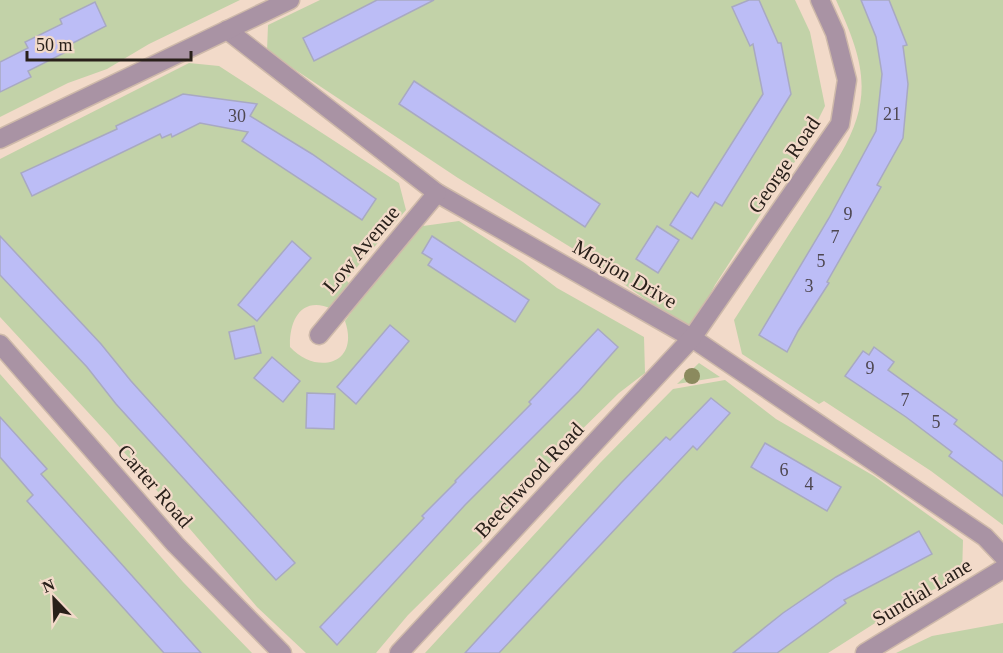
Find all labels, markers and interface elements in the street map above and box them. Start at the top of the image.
scale bar [27,24,190,62]
text: 50 m [36,35,73,55]
house number: 21 [883,104,901,124]
house number: 30 [228,106,246,126]
street label: George Road [743,112,825,218]
street label: Low Avenue [318,201,404,297]
house number: 9 [844,204,853,224]
house number: 7 [831,227,840,247]
street label: Morjon Drive [569,235,681,313]
house number: 5 [817,251,826,271]
house number: 3 [805,276,814,296]
house number: 9 [866,358,875,378]
house number: 7 [901,390,910,410]
house number: 5 [932,412,941,432]
street label: Beechwood Road [470,417,589,543]
street label: Carter Road [112,440,198,533]
house number: 6 [780,460,789,480]
house number: 4 [805,474,814,494]
street label: Sundial Lane [868,553,976,631]
north arrow [24,569,84,629]
text: N [40,575,57,596]

